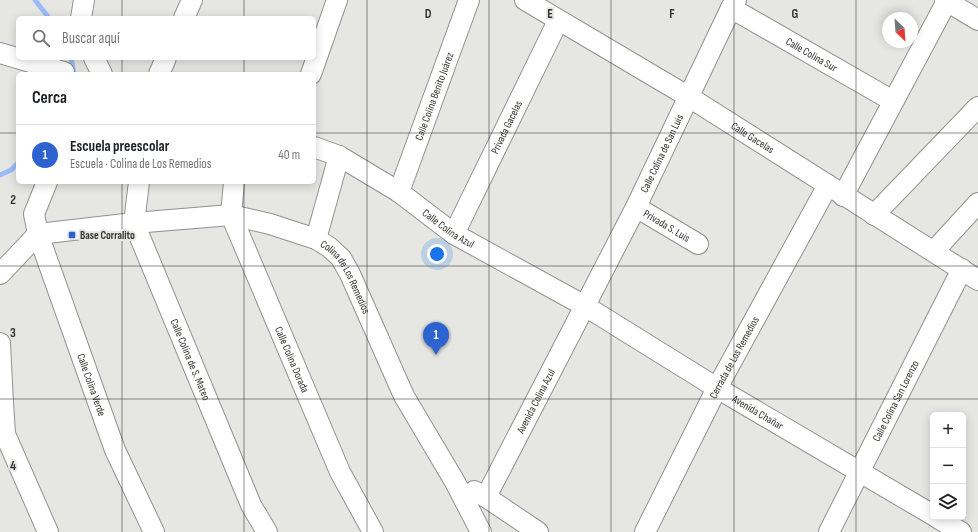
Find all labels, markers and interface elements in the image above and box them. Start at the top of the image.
text: D [425,6,432,22]
text: E [547,6,553,22]
text: F [669,6,675,22]
text: G [792,6,799,22]
north arrow [882,12,918,48]
search box [16,16,316,60]
icon: search [30,27,52,49]
text: Buscar aquí [62,29,120,48]
street label: Calle Colina Sur [783,35,839,75]
street label: Calle Colina Benito Juárez [412,50,456,142]
text: Cerca [32,88,67,108]
street label: Privada Gacelas [488,99,525,156]
street label: Calle Colina de San Luis [638,112,686,195]
street label: Calle Gacelas [729,119,776,156]
text: Escuela preescolar [70,137,169,156]
text: 1 [42,147,48,163]
text: 40 m [278,147,300,163]
text: Escuela · Colina de Los Remedios [70,156,211,172]
text: 2 [10,192,16,208]
street label: Calle Colina Azul [420,206,476,251]
street label: Privada S. Luis [641,207,692,245]
place label: Base Corralito [80,229,135,242]
marker: Base Corralito [67,230,77,240]
street label: Colina de Los Remedios [318,237,373,316]
your location [427,244,447,264]
street label: Cerrada de Los Remedios [707,314,762,401]
street label: Calle Colina de S. Mateo [167,317,213,403]
pin: 1 [423,322,449,355]
text: 3 [10,325,16,341]
street label: Calle Colina Dorada [272,325,312,395]
street label: Calle Colina Verde [74,352,108,418]
street label: Calle Colina San Lorenzo [870,358,922,444]
street label: Avenida Colina Azul [514,367,558,437]
street label: Avenida Chañar [729,392,785,432]
map controls [930,412,966,520]
button: + [930,412,966,448]
button: − [930,448,966,484]
text: 4 [10,458,16,474]
button: layers [930,484,966,520]

